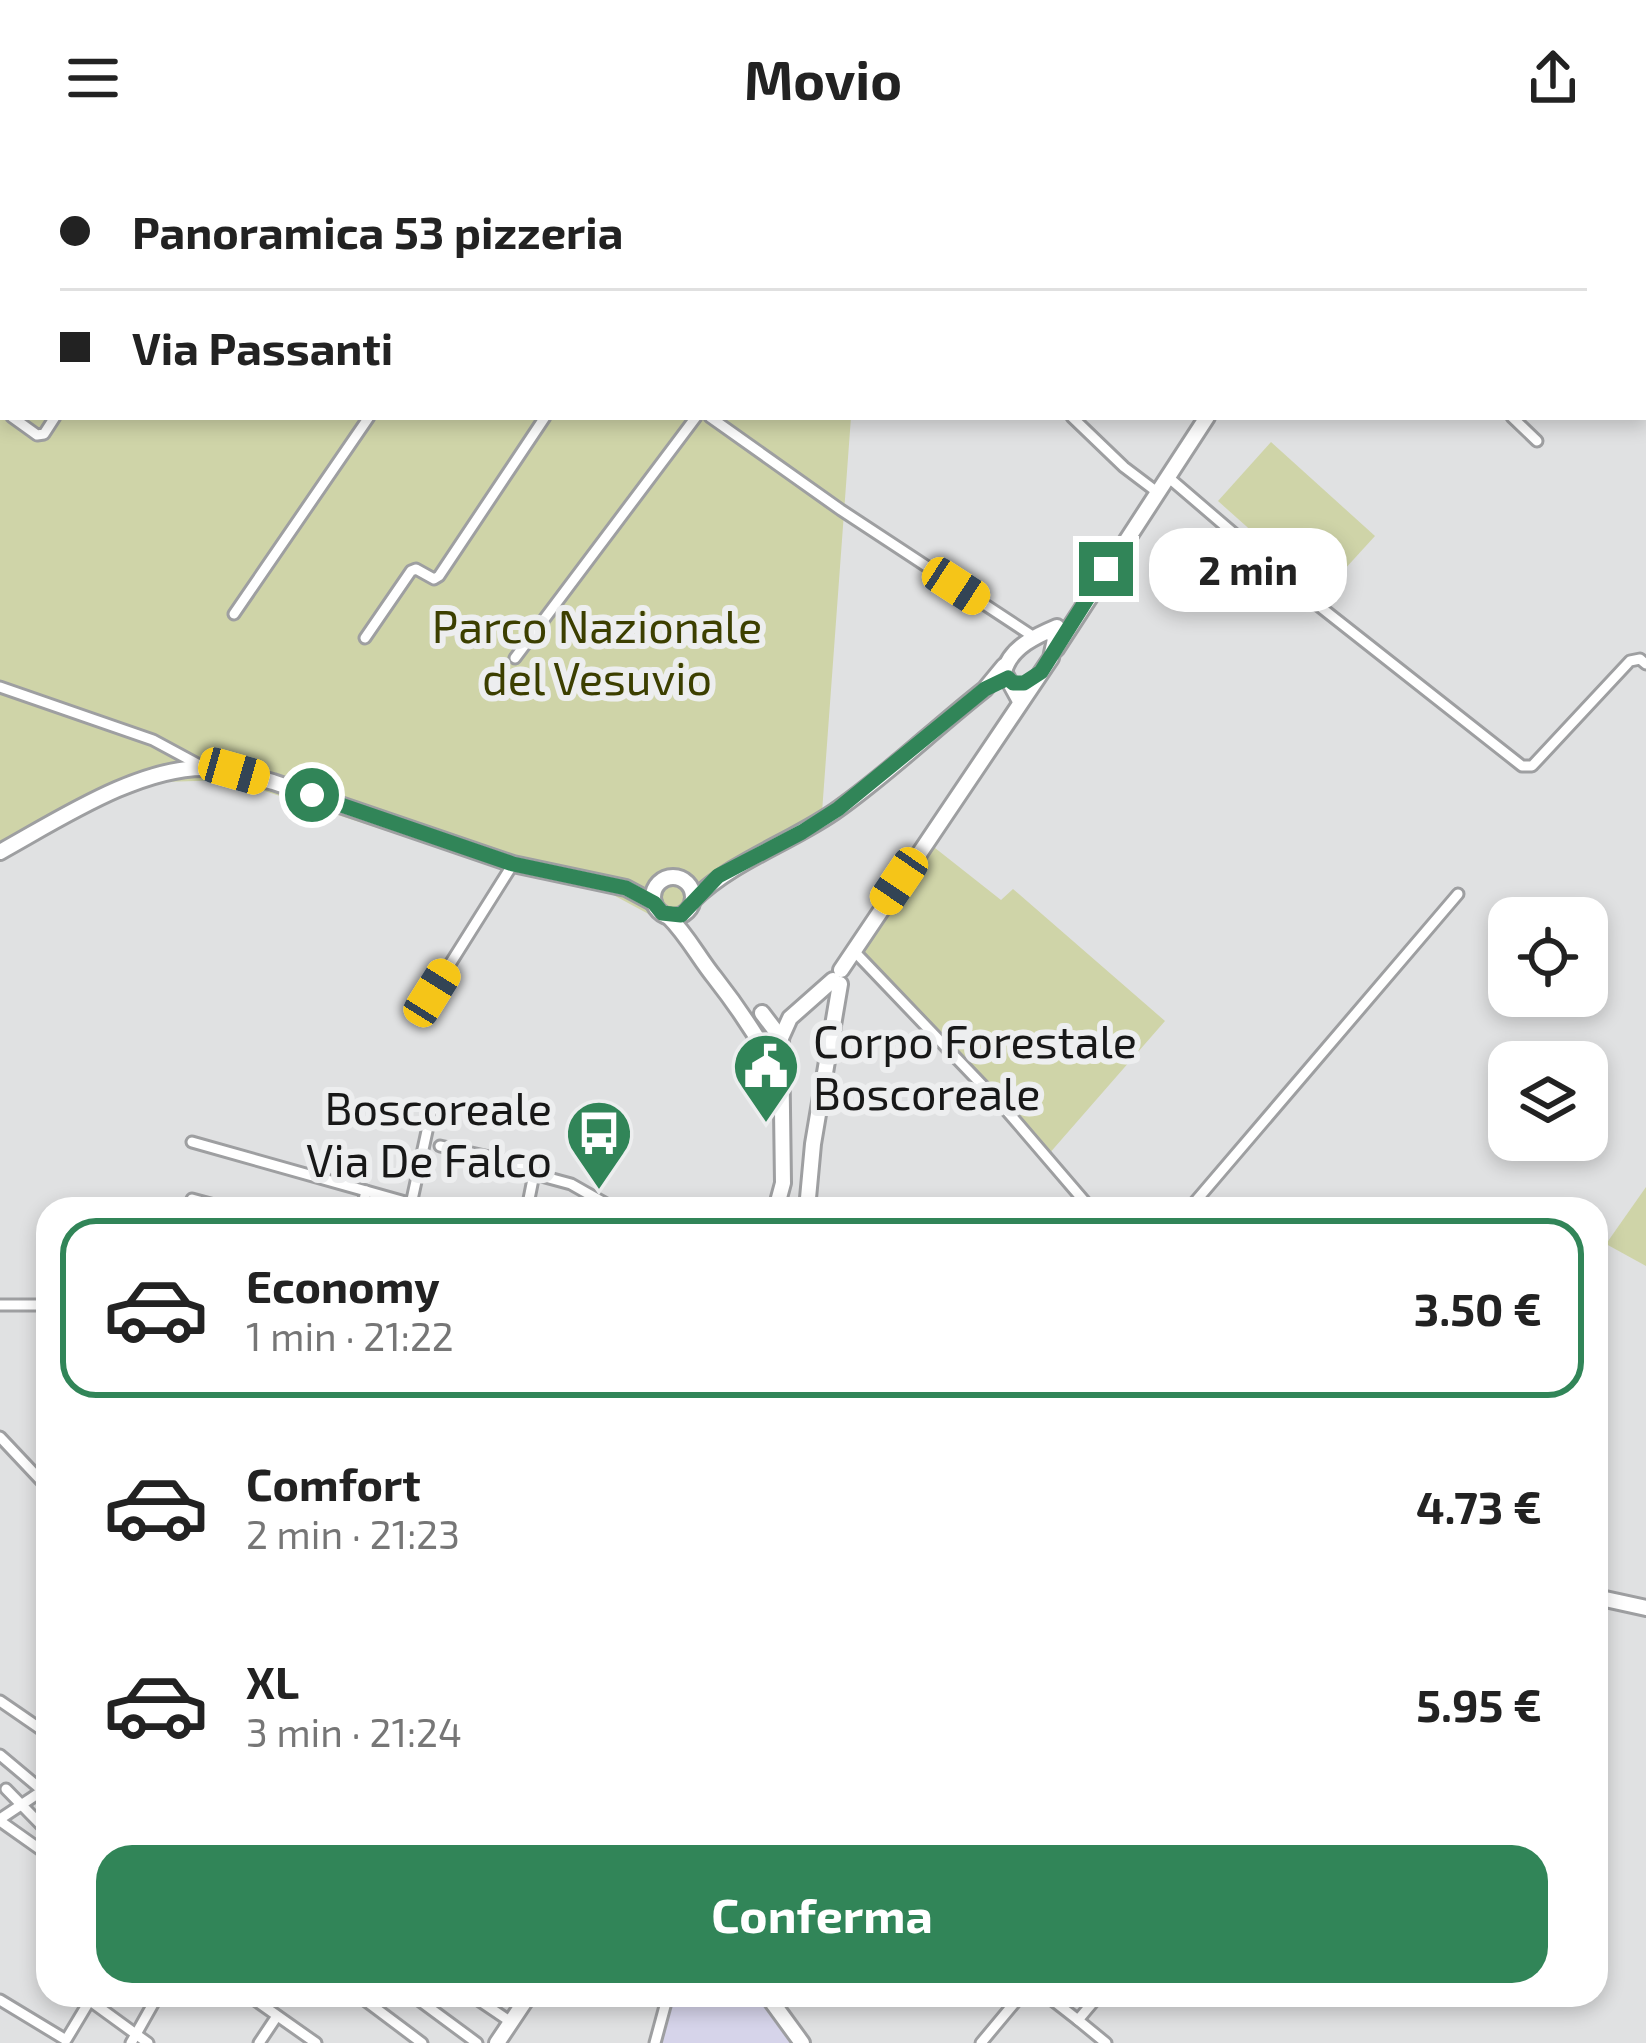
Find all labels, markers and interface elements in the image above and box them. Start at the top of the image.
icon: menu [60,45,126,111]
icon: share [1520,45,1586,111]
text: Movio [744,46,902,111]
text: Panoramica 53 pizzeria [132,204,623,258]
text: Via Passanti [132,320,393,374]
callout: 2 min [1148,527,1346,611]
route end [1079,542,1133,596]
text: 2 min [1198,546,1298,593]
car [916,551,996,621]
park label: Parco Nazionale del Vesuvio [432,598,762,704]
car [194,744,274,798]
route start [285,768,339,822]
car [864,841,934,921]
map controls [1488,897,1608,1161]
button: locate [1488,897,1608,1017]
car [398,953,466,1033]
place label: Corpo Forestale Boscoreale [813,1013,1137,1119]
public building icon: Corpo Forestale Boscoreale [731,1031,801,1125]
button: layers [1488,1041,1608,1161]
place label: Boscoreale Via De Falco [306,1080,552,1186]
bus stop icon: Boscoreale Via De Falco [564,1098,634,1192]
icon: car [102,1254,210,1362]
text: Economy [246,1258,440,1312]
text: 3.50 € [1414,1281,1542,1335]
text: 1 min · 21:22 [246,1312,454,1359]
icon: car [102,1452,210,1560]
text: Comfort [246,1456,421,1510]
text: 4.73 € [1416,1479,1542,1533]
text: 2 min · 21:23 [246,1510,460,1557]
icon: car [102,1650,210,1758]
text: XL [246,1654,299,1708]
text: 5.95 € [1416,1677,1542,1731]
text: 3 min · 21:24 [246,1708,462,1755]
button: Conferma [96,1845,1548,1983]

